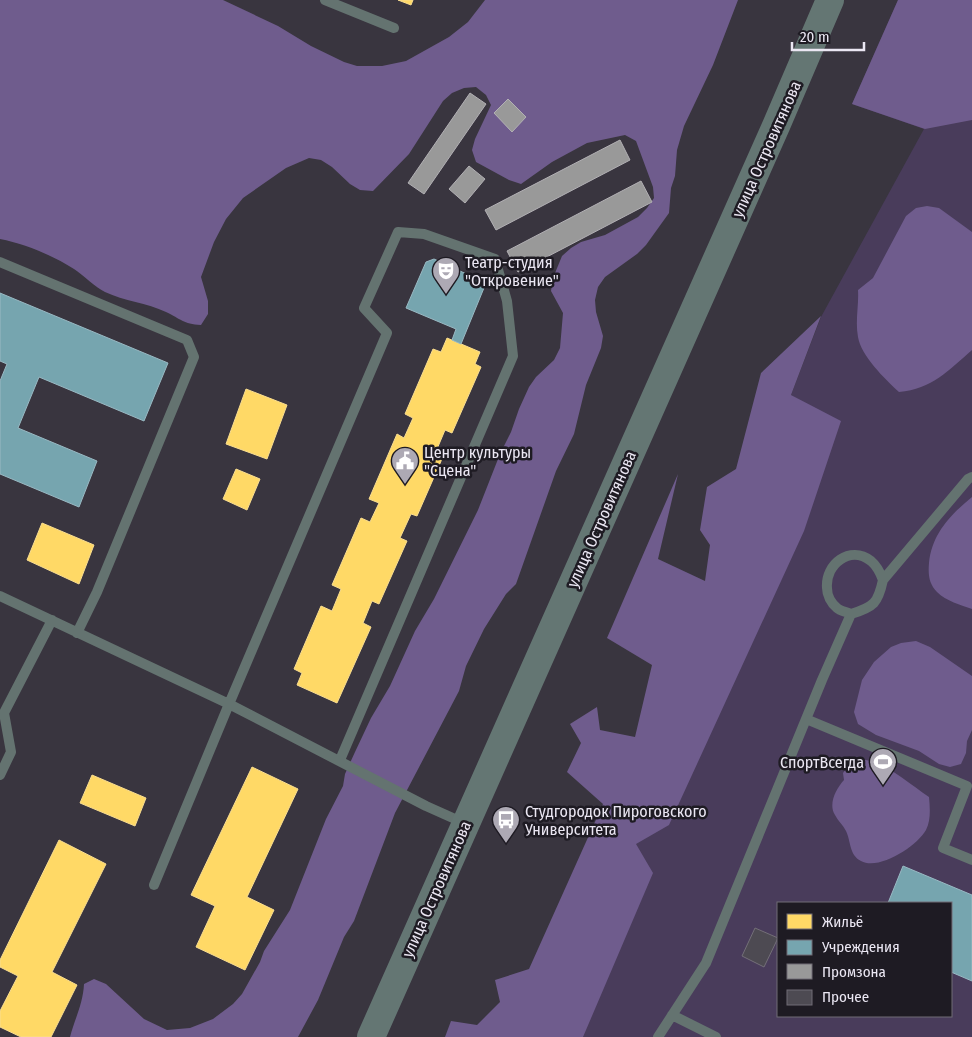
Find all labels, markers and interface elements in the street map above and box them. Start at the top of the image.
scale bar [792,20,864,52]
text: 20 m [800,28,830,46]
street label: улица Островитянова [728,78,805,220]
place label: Театр-студия "Откровение" [465,253,559,290]
theatre icon: Театр-студия "Откровение" [431,256,461,295]
place label: Центр культуры "Сцена" [424,443,531,480]
public building icon: Центр культуры "Сцена" [390,446,420,485]
street label: улица Островитянова [563,448,640,590]
sports icon: СпортВсегда [868,747,898,786]
place label: СпортВсегда [780,753,864,772]
place label: Студгородок Пироговского Университета [524,802,707,839]
bus stop icon: Студгородок Пироговского Университета [491,805,521,844]
street label: улица Островитянова [398,818,475,960]
legend [777,902,952,1017]
text: Жильё [822,913,863,931]
text: Учреждения [821,938,900,956]
text: Промзона [822,963,886,981]
text: Прочее [822,988,869,1006]

